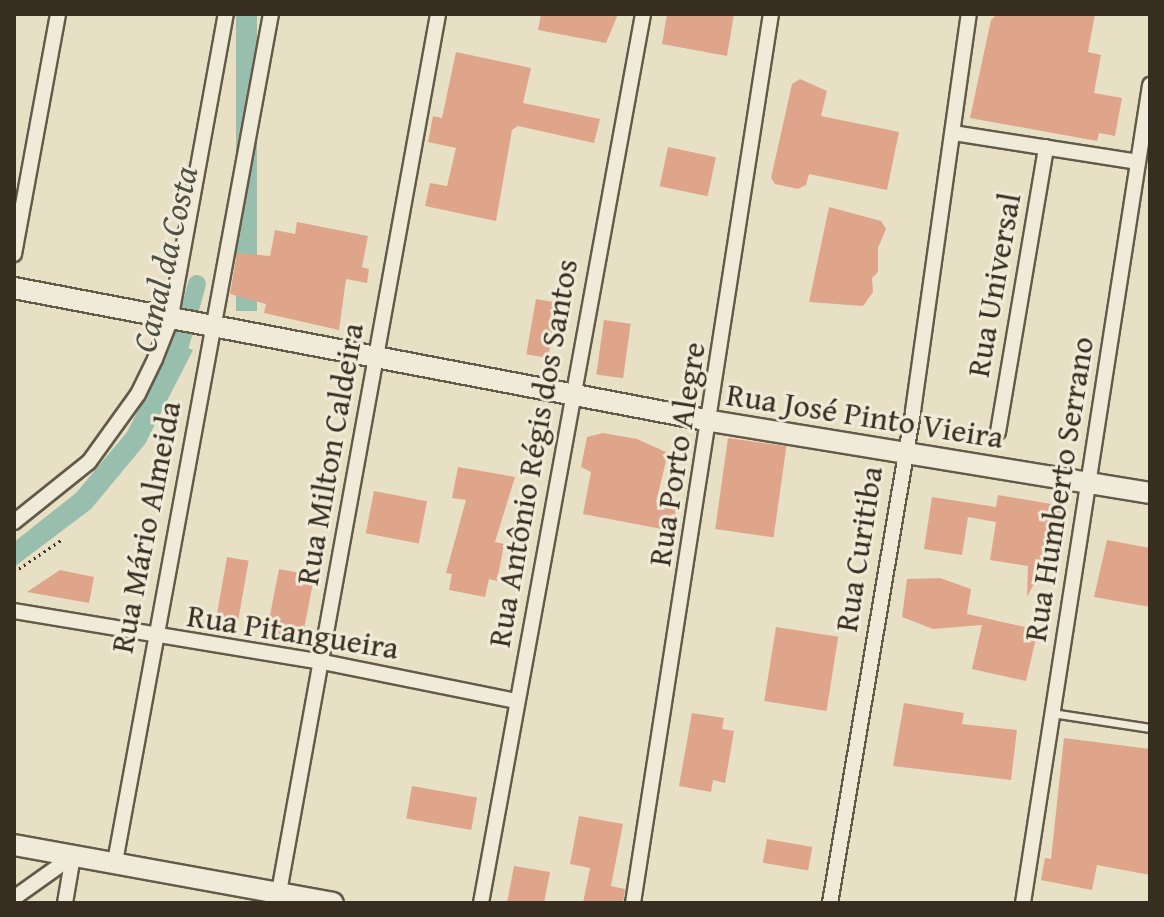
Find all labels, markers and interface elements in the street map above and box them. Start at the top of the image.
water label: Canal da Costa [123,162,205,356]
street label: Rua Universal [959,190,1029,380]
street label: Rua Antônio Régis dos Santos [480,256,586,650]
street label: Rua Milton Caldeira [288,320,372,588]
street label: Rua Humberto Serrano [1016,334,1102,644]
street label: Rua Porto Alegre [640,339,714,569]
street label: Rua José Pinto Vieira [724,375,1006,457]
street label: Rua Mário Almeida [103,398,189,656]
street label: Rua Curitiba [827,464,891,634]
street label: Rua Pitangueira [184,596,402,668]

